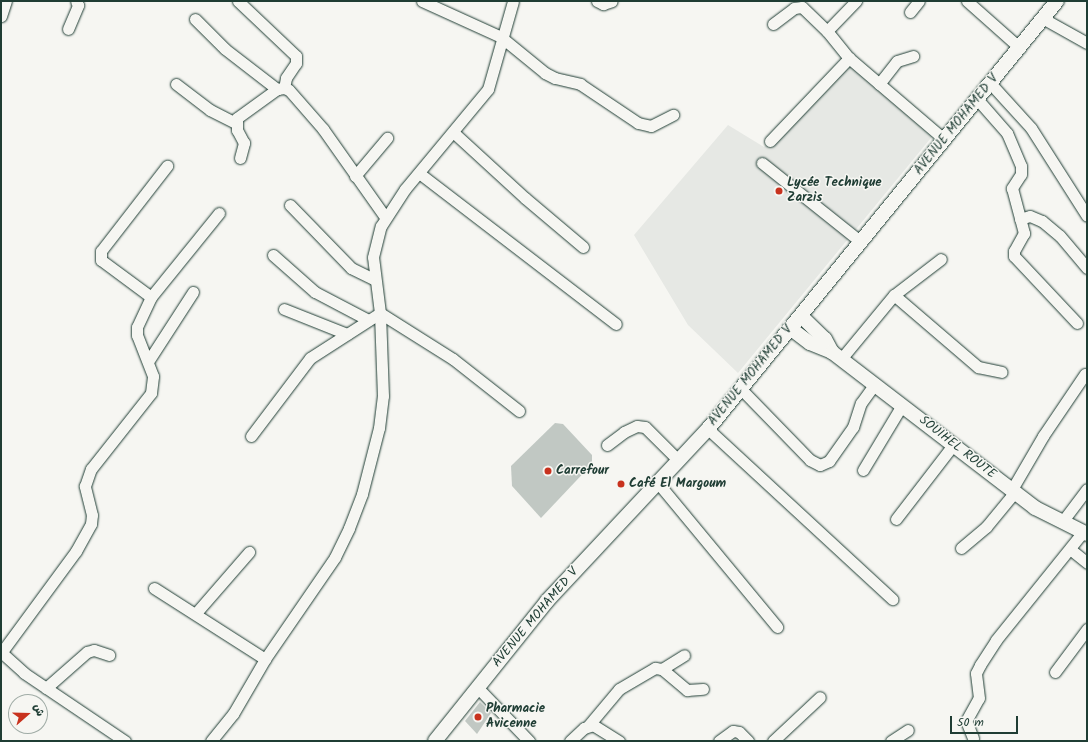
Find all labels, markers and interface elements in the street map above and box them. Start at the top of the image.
street label: AVENUE MOHAMED V [912,72,1002,178]
place label: Lycée Technique Zarzis [787,176,882,207]
marker: Lycée Technique Zarzis [774,186,784,196]
street label: AVENUE MOHAMED V [706,323,796,429]
street label: SOUIHEL ROUTE [915,413,999,483]
place label: Carrefour [556,463,609,479]
marker: Carrefour [543,466,553,476]
place label: Café El Margoum [629,476,726,492]
marker: Café El Margoum [616,479,626,489]
street label: AVENUE MOHAMED V [490,565,582,671]
north arrow [8,694,48,734]
text: ش [28,701,49,719]
place label: Pharmacie Avicenne [486,702,545,733]
scale bar [952,708,1020,734]
marker: Pharmacie Avicenne [473,712,483,722]
text: 50 m [957,713,984,732]

